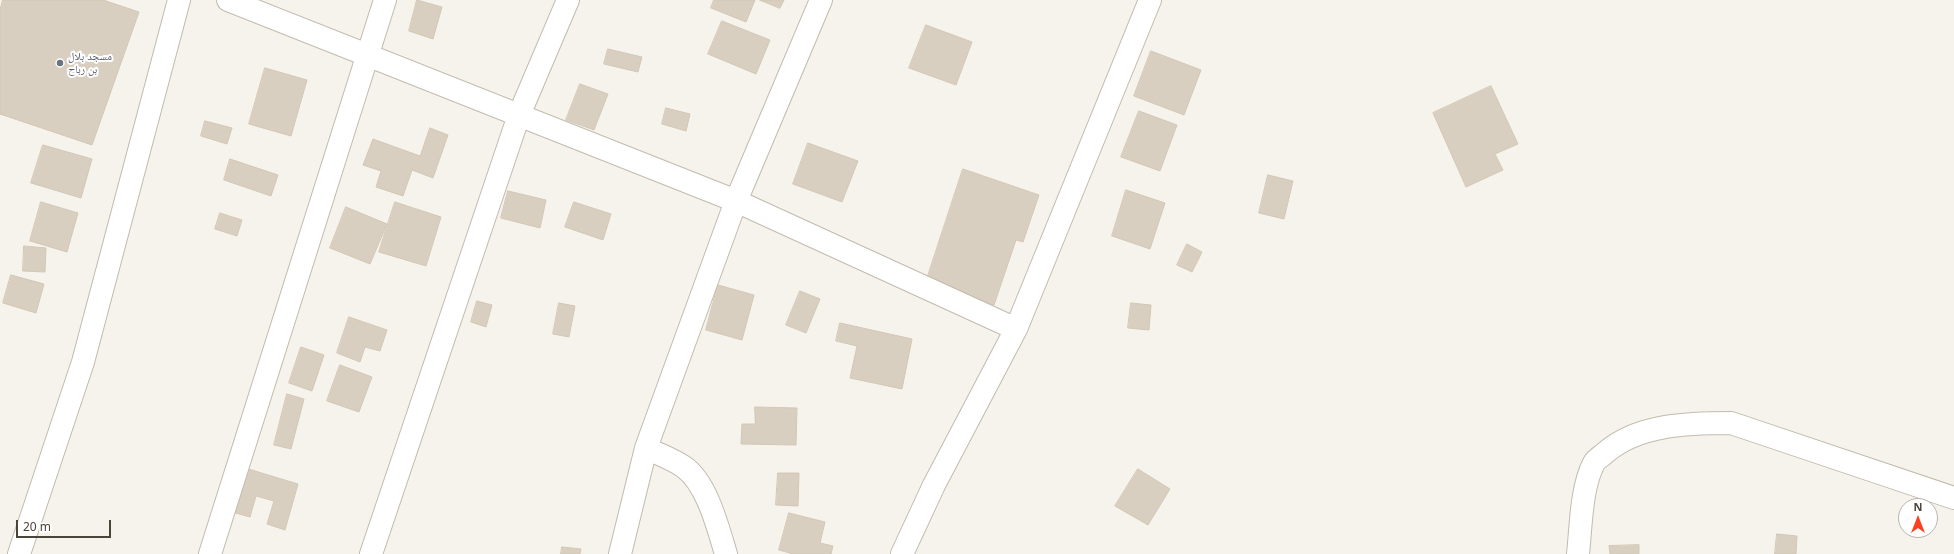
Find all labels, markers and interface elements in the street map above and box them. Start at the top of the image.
place label: مسجد بلال بن رباح [68,50,112,76]
marker: مسجد بلال بن رباح [55,58,65,68]
north arrow [1898,498,1938,538]
text: N [1914,499,1922,514]
scale bar [18,512,113,538]
text: 20 m [23,518,51,535]

